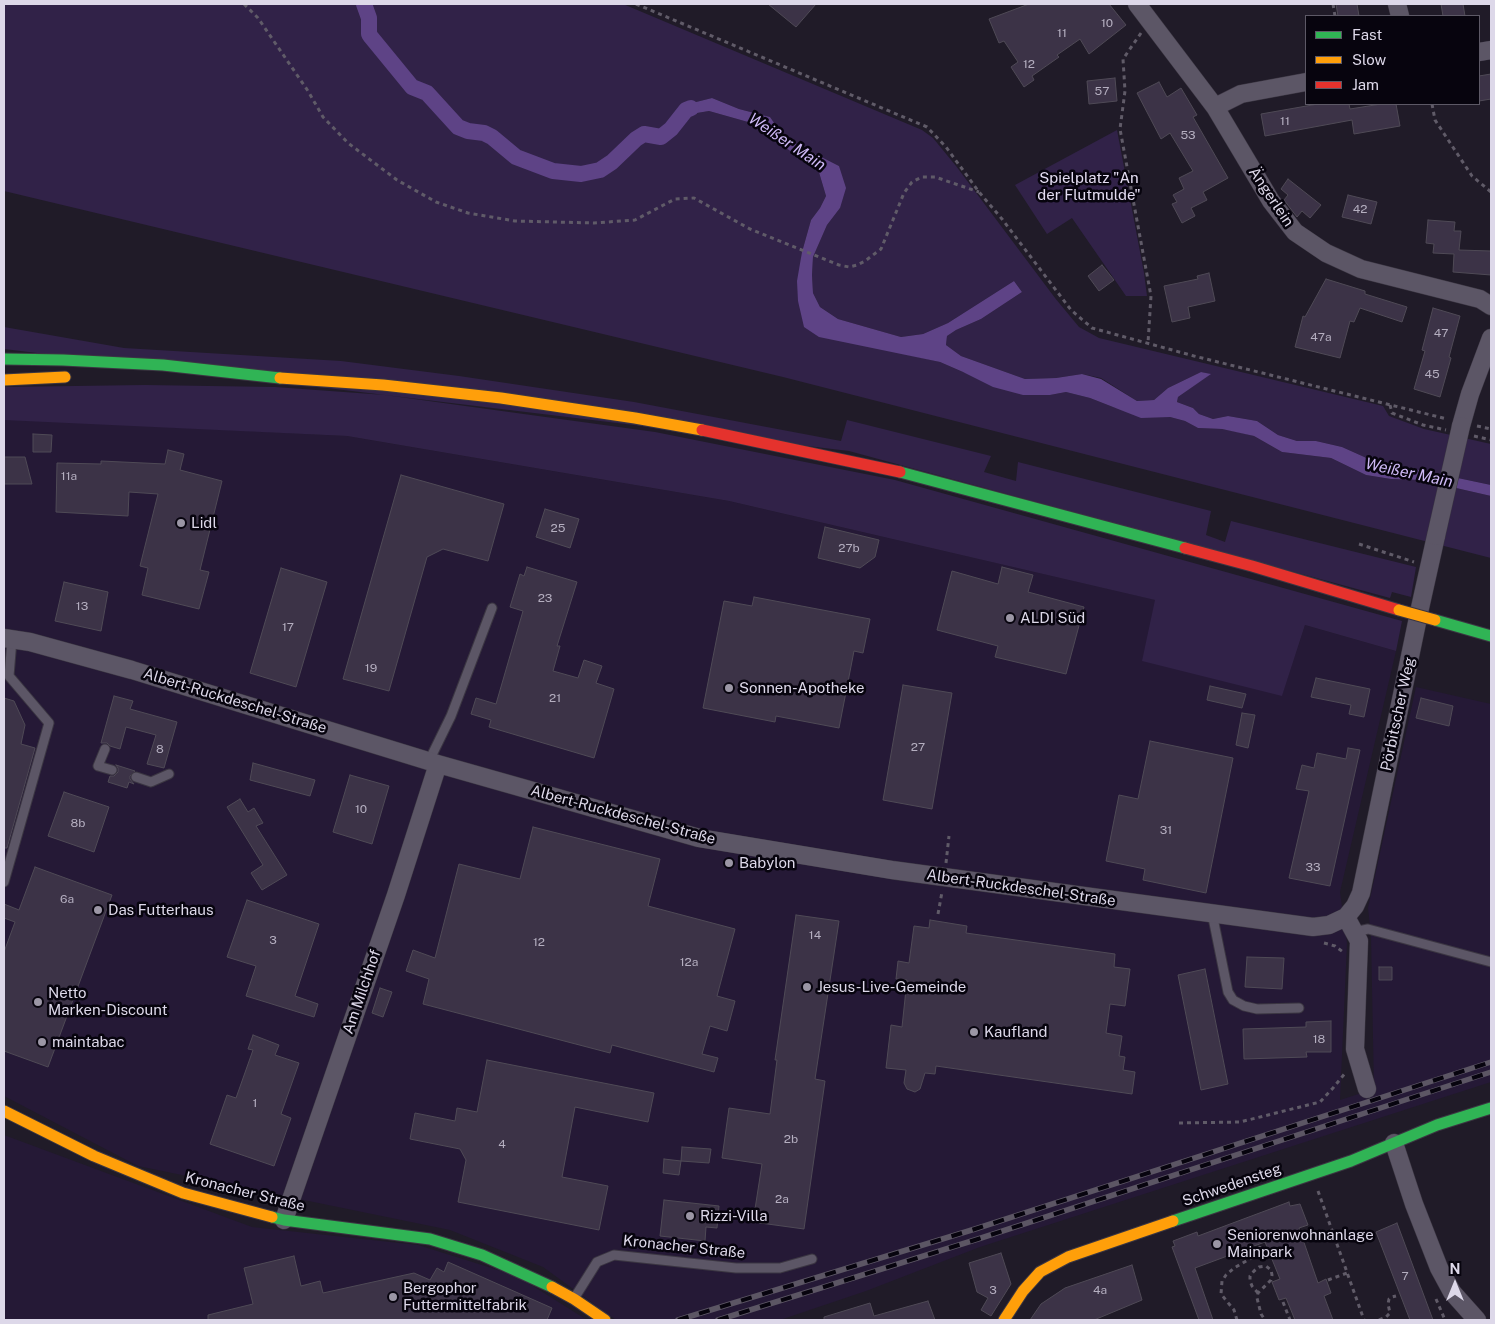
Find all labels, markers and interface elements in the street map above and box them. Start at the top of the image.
legend [1305,15,1480,105]
house number: 10 [1101,16,1113,30]
house number: 11 [1057,26,1067,40]
text: Fast [1352,26,1382,43]
text: Slow [1352,51,1386,68]
house number: 12 [1023,57,1035,71]
text: Jam [1352,76,1379,93]
house number: 57 [1095,84,1109,98]
water label: Weißer Main [745,109,829,175]
house number: 11 [1280,114,1290,128]
house number: 53 [1180,128,1196,142]
street label: Ängerlein [1245,164,1297,230]
park label: Spielplatz "An der Flutmulde" [1037,169,1141,204]
house number: 42 [1353,202,1367,216]
house number: 47 [1434,326,1448,340]
house number: 47a [1310,330,1332,344]
house number: 45 [1424,367,1440,381]
water label: Weißer Main [1363,454,1455,492]
house number: 11a [61,469,77,483]
place label: Lidl [191,514,217,532]
marker: Lidl [175,517,187,529]
house number: 25 [551,521,565,535]
house number: 27b [838,541,860,555]
house number: 23 [538,591,552,605]
house number: 13 [76,599,88,613]
place label: ALDI Süd [1020,609,1085,627]
marker: ALDI Süd [1004,612,1016,624]
house number: 17 [282,620,294,634]
street label: Pörbitscher Weg [1377,655,1419,773]
house number: 19 [365,661,377,675]
street label: Albert-Ruckdeschel-Straße [141,665,329,737]
place label: Sonnen-Apotheke [739,679,865,697]
marker: Sonnen-Apotheke [723,682,735,694]
house number: 21 [549,691,561,705]
house number: 27 [911,740,925,754]
house number: 8 [156,742,164,756]
street label: Albert-Ruckdeschel-Straße [529,782,717,848]
house number: 10 [355,802,367,816]
house number: 8b [71,816,85,830]
house number: 31 [1160,823,1172,837]
place label: Babylon [739,854,796,872]
marker: Babylon [723,857,735,869]
house number: 33 [1305,860,1321,874]
street label: Albert-Ruckdeschel-Straße [925,866,1117,910]
house number: 6a [60,892,74,906]
place label: Das Futterhaus [108,901,214,919]
marker: Das Futterhaus [92,904,104,916]
house number: 14 [809,928,821,942]
house number: 3 [269,933,277,947]
house number: 12 [533,935,545,949]
street label: Am Milchhof [339,947,385,1037]
house number: 12a [680,955,698,969]
place label: Jesus-Live-Gemeinde [817,978,966,996]
marker: Jesus-Live-Gemeinde [801,981,813,993]
place label: Netto Marken-Discount [48,984,168,1019]
marker: Netto Marken-Discount [32,996,44,1008]
place label: Kaufland [984,1023,1047,1041]
marker: Kaufland [968,1026,980,1038]
house number: 18 [1313,1032,1325,1046]
place label: maintabac [52,1033,125,1051]
marker: maintabac [36,1036,48,1048]
house number: 1 [253,1096,257,1110]
house number: 2b [784,1132,798,1146]
house number: 4 [498,1137,506,1151]
street label: Schwedensteg [1180,1160,1284,1210]
street label: Kronacher Straße [183,1168,307,1216]
house number: 2a [775,1192,789,1206]
place label: Rizzi-Villa [700,1207,768,1225]
marker: Rizzi-Villa [684,1210,696,1222]
place label: Seniorenwohnanlage Mainpark [1227,1226,1374,1261]
street label: Kronacher Straße [622,1232,746,1262]
marker: Seniorenwohnanlage Mainpark [1211,1238,1223,1250]
north arrow [1430,1259,1480,1309]
text: N [1450,1261,1460,1277]
house number: 7 [1401,1269,1409,1283]
place label: Bergophor Futtermittelfabrik [403,1279,527,1314]
house number: 3 [989,1283,997,1297]
house number: 4a [1093,1283,1107,1297]
marker: Bergophor Futtermittelfabrik [387,1291,399,1303]

